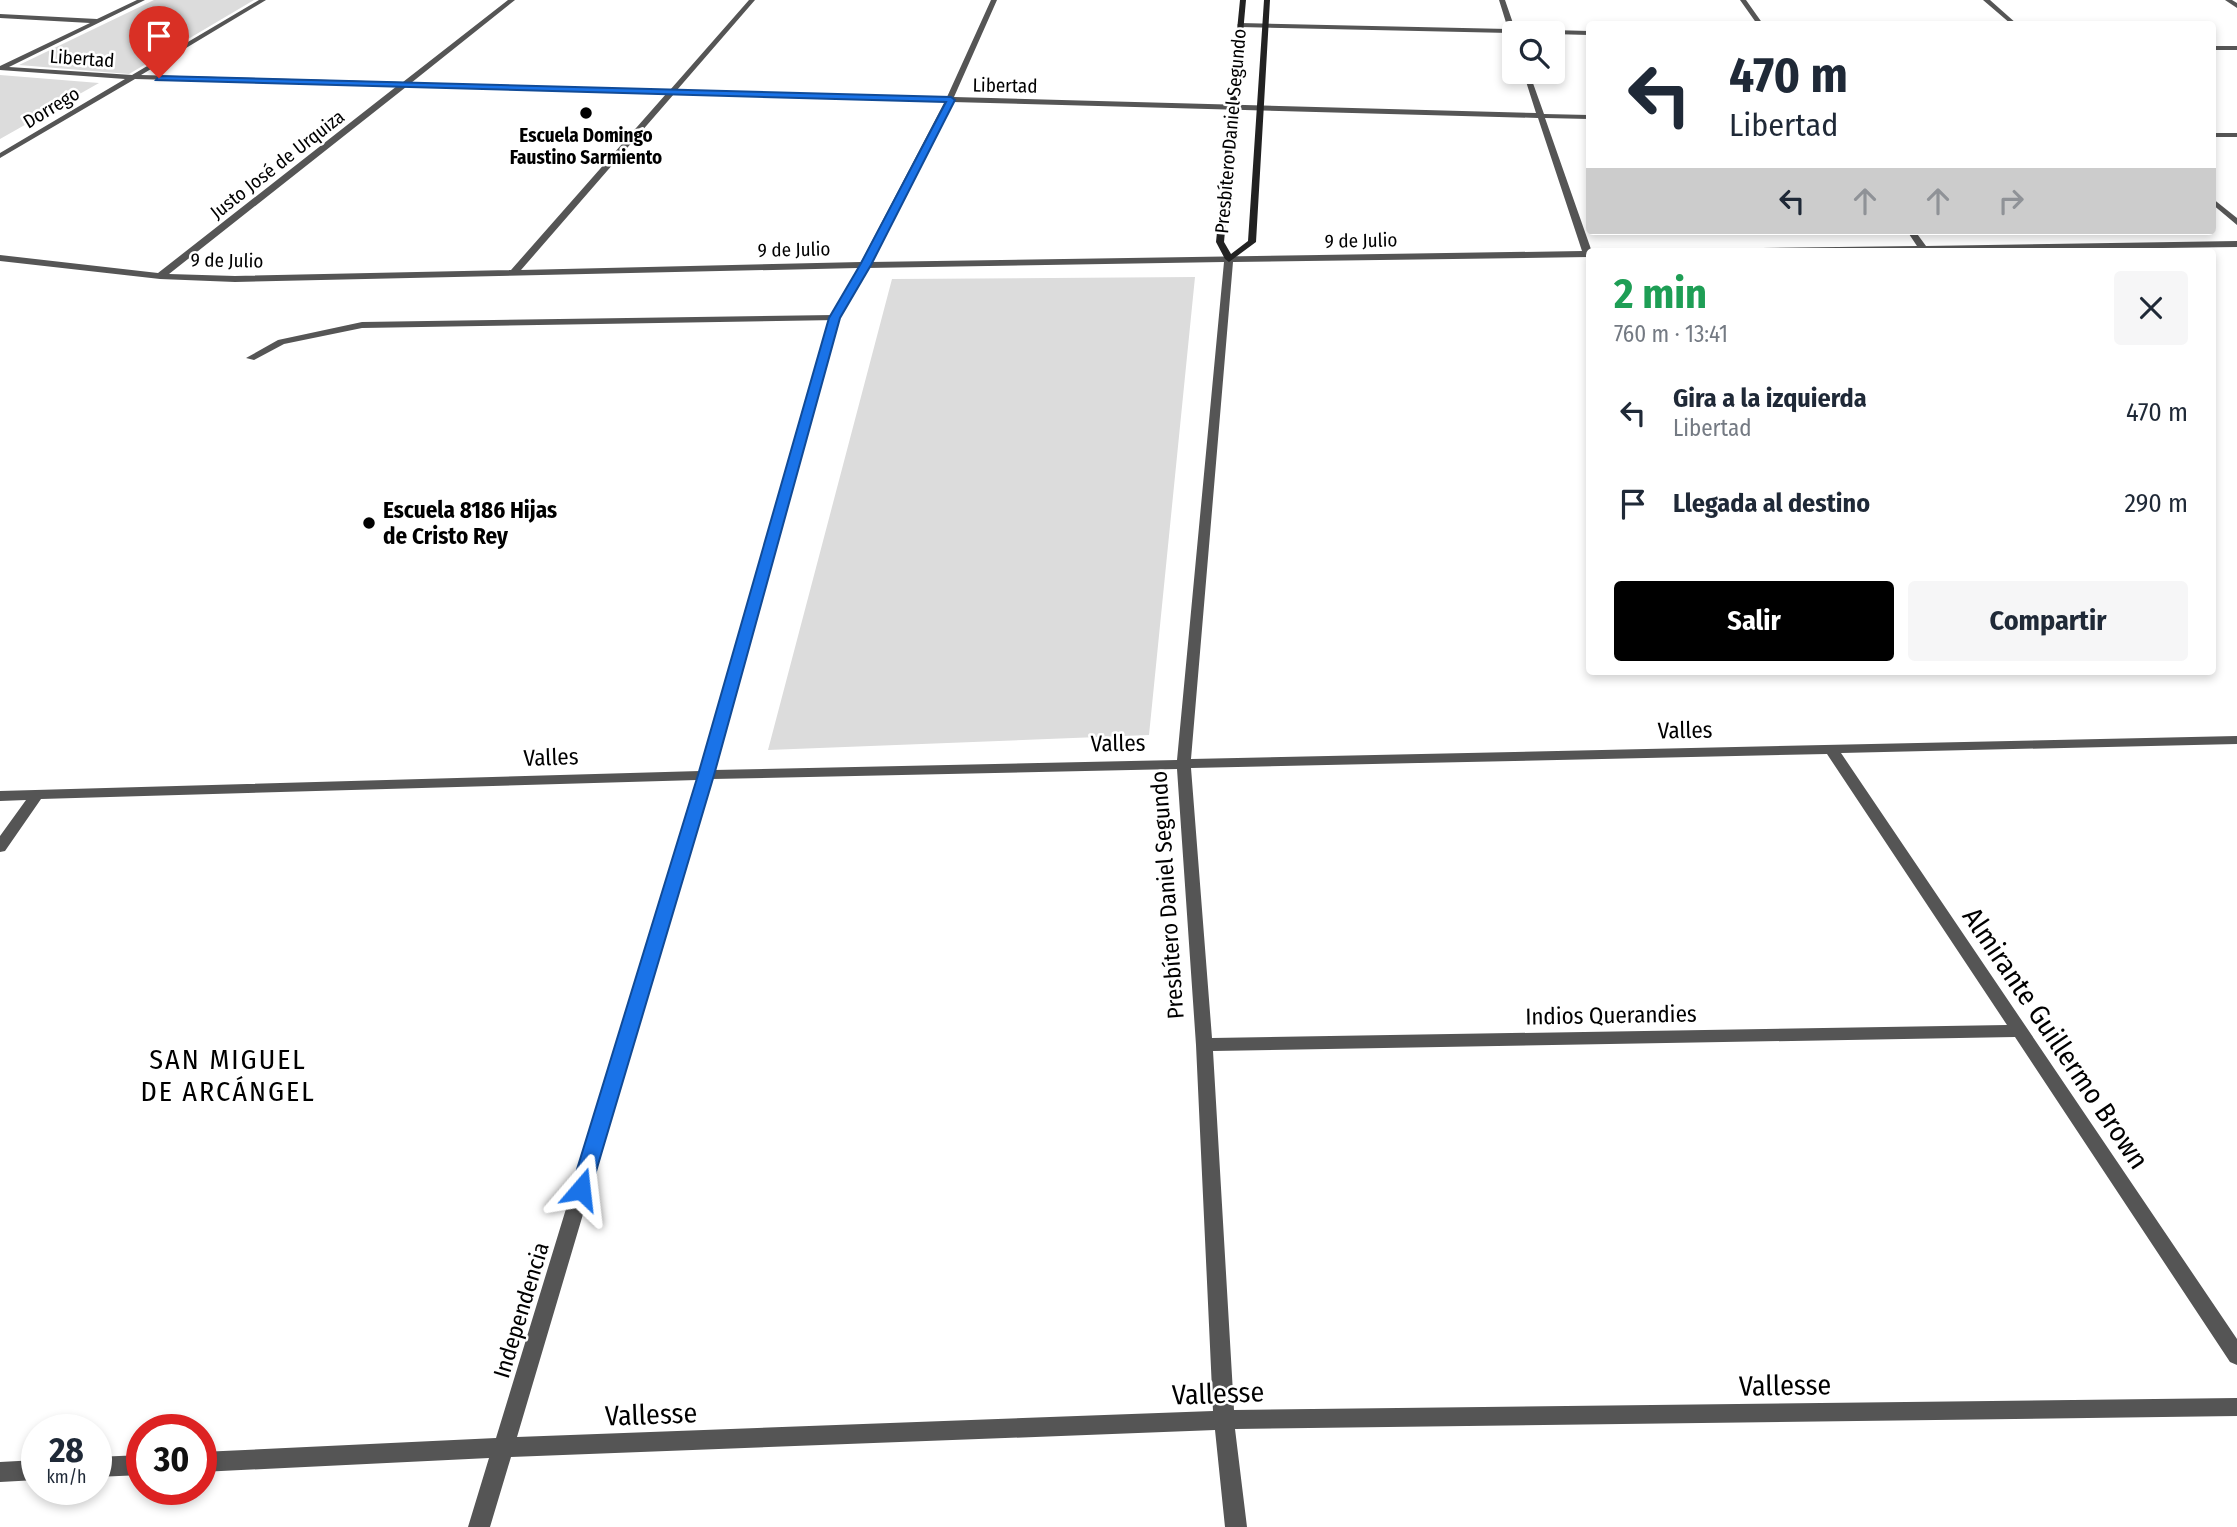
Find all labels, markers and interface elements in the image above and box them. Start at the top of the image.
pin [129,6,189,78]
icon: arrive [140,17,178,55]
map controls [1502,21,1565,84]
button: search [1502,21,1565,84]
street label: Presbítero Daniel Segundo [1210,28,1251,234]
street label: Libertad [49,45,115,72]
text: 470 m [1729,46,1848,105]
icon: left [1614,49,1705,140]
street label: Libertad [972,73,1038,98]
street label: Dorrego [19,82,84,133]
street label: Justo José de Urquiza [206,105,349,224]
marker: Escuela Domingo Faustino Sarmiento [578,105,594,121]
text: Libertad [1729,106,1838,144]
place label: Escuela Domingo Faustino Sarmiento [510,124,662,169]
icon: left [1773,182,1811,220]
icon: ahead [1846,182,1884,220]
icon: ahead [1919,182,1957,220]
icon: right [1992,182,2030,220]
street label: 9 de Julio [1324,228,1398,253]
street label: 9 de Julio [757,237,831,262]
street label: 9 de Julio [190,248,264,273]
text: 2 min [1614,269,1707,319]
button: close [2114,271,2188,345]
text: 760 m · 13:41 [1614,320,1728,348]
text: Gira a la izquierda [1673,383,1867,414]
icon: left [1614,394,1652,432]
text: 470 m [2126,397,2188,428]
text: Libertad [1673,414,1752,442]
icon: arrive [1614,485,1652,523]
text: Llegada al destino [1673,488,1870,519]
text: 290 m [2124,488,2188,519]
place label: Escuela 8186 Hijas de Cristo Rey [383,496,557,550]
marker: Escuela 8186 Hijas de Cristo Rey [361,515,377,531]
button: Salir [1614,581,1894,661]
button: Compartir [1908,581,2188,661]
street label: Valles [1657,716,1713,744]
street label: Valles [1090,729,1146,757]
street label: Valles [523,742,579,772]
street label: Presbítero Daniel Segundo [1144,770,1190,1020]
street label: Almirante Guillermo Brown [1956,901,2155,1175]
street label: Indios Querandies [1525,1000,1697,1030]
district label: SAN MIGUEL DE ARCÁNGEL [140,1043,316,1108]
position arrow [544,1152,618,1226]
street label: Independencia [487,1239,555,1381]
street label: Vallesse [1738,1368,1832,1403]
street label: Vallesse [1171,1375,1265,1412]
street label: Vallesse [604,1396,698,1433]
speed limit sign: 30 [126,1414,217,1505]
text: 28 [49,1429,84,1471]
text: km/h [46,1466,87,1488]

